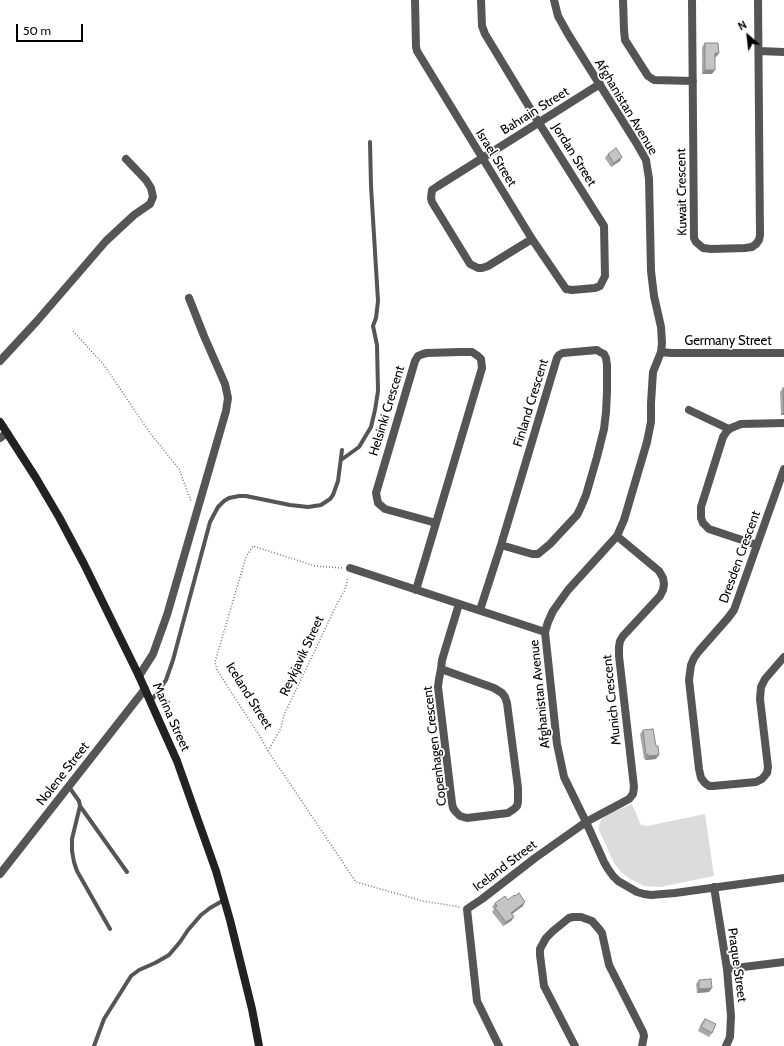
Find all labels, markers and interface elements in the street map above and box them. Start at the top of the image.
scale bar [18,16,85,42]
north arrow [728,16,768,56]
text: N [736,17,749,33]
text: 50 m [23,23,51,38]
street label: Afghanistan Avenue [591,56,661,158]
street label: Bahrain Street [498,84,572,138]
street label: Jordan Street [548,121,600,189]
street label: Israel Street [472,126,520,190]
street label: Kuwait Crescent [673,148,691,236]
street label: Germany Street [684,333,772,349]
street label: Finland Crescent [510,357,552,449]
street label: Helsinki Crescent [366,364,408,458]
street label: Dresden Crescent [716,509,764,605]
street label: Reykjavik Street [277,613,327,699]
street label: Afghanistan Avenue [527,639,553,749]
street label: Munich Crescent [599,654,625,746]
street label: Iceland Street [222,660,276,732]
street label: Marina Street [149,680,193,754]
street label: Copenhagen Crescent [420,685,450,807]
street label: Nolene Street [33,739,93,809]
street label: Iceland Street [470,837,540,895]
street label: Praque Street [724,927,750,1003]

